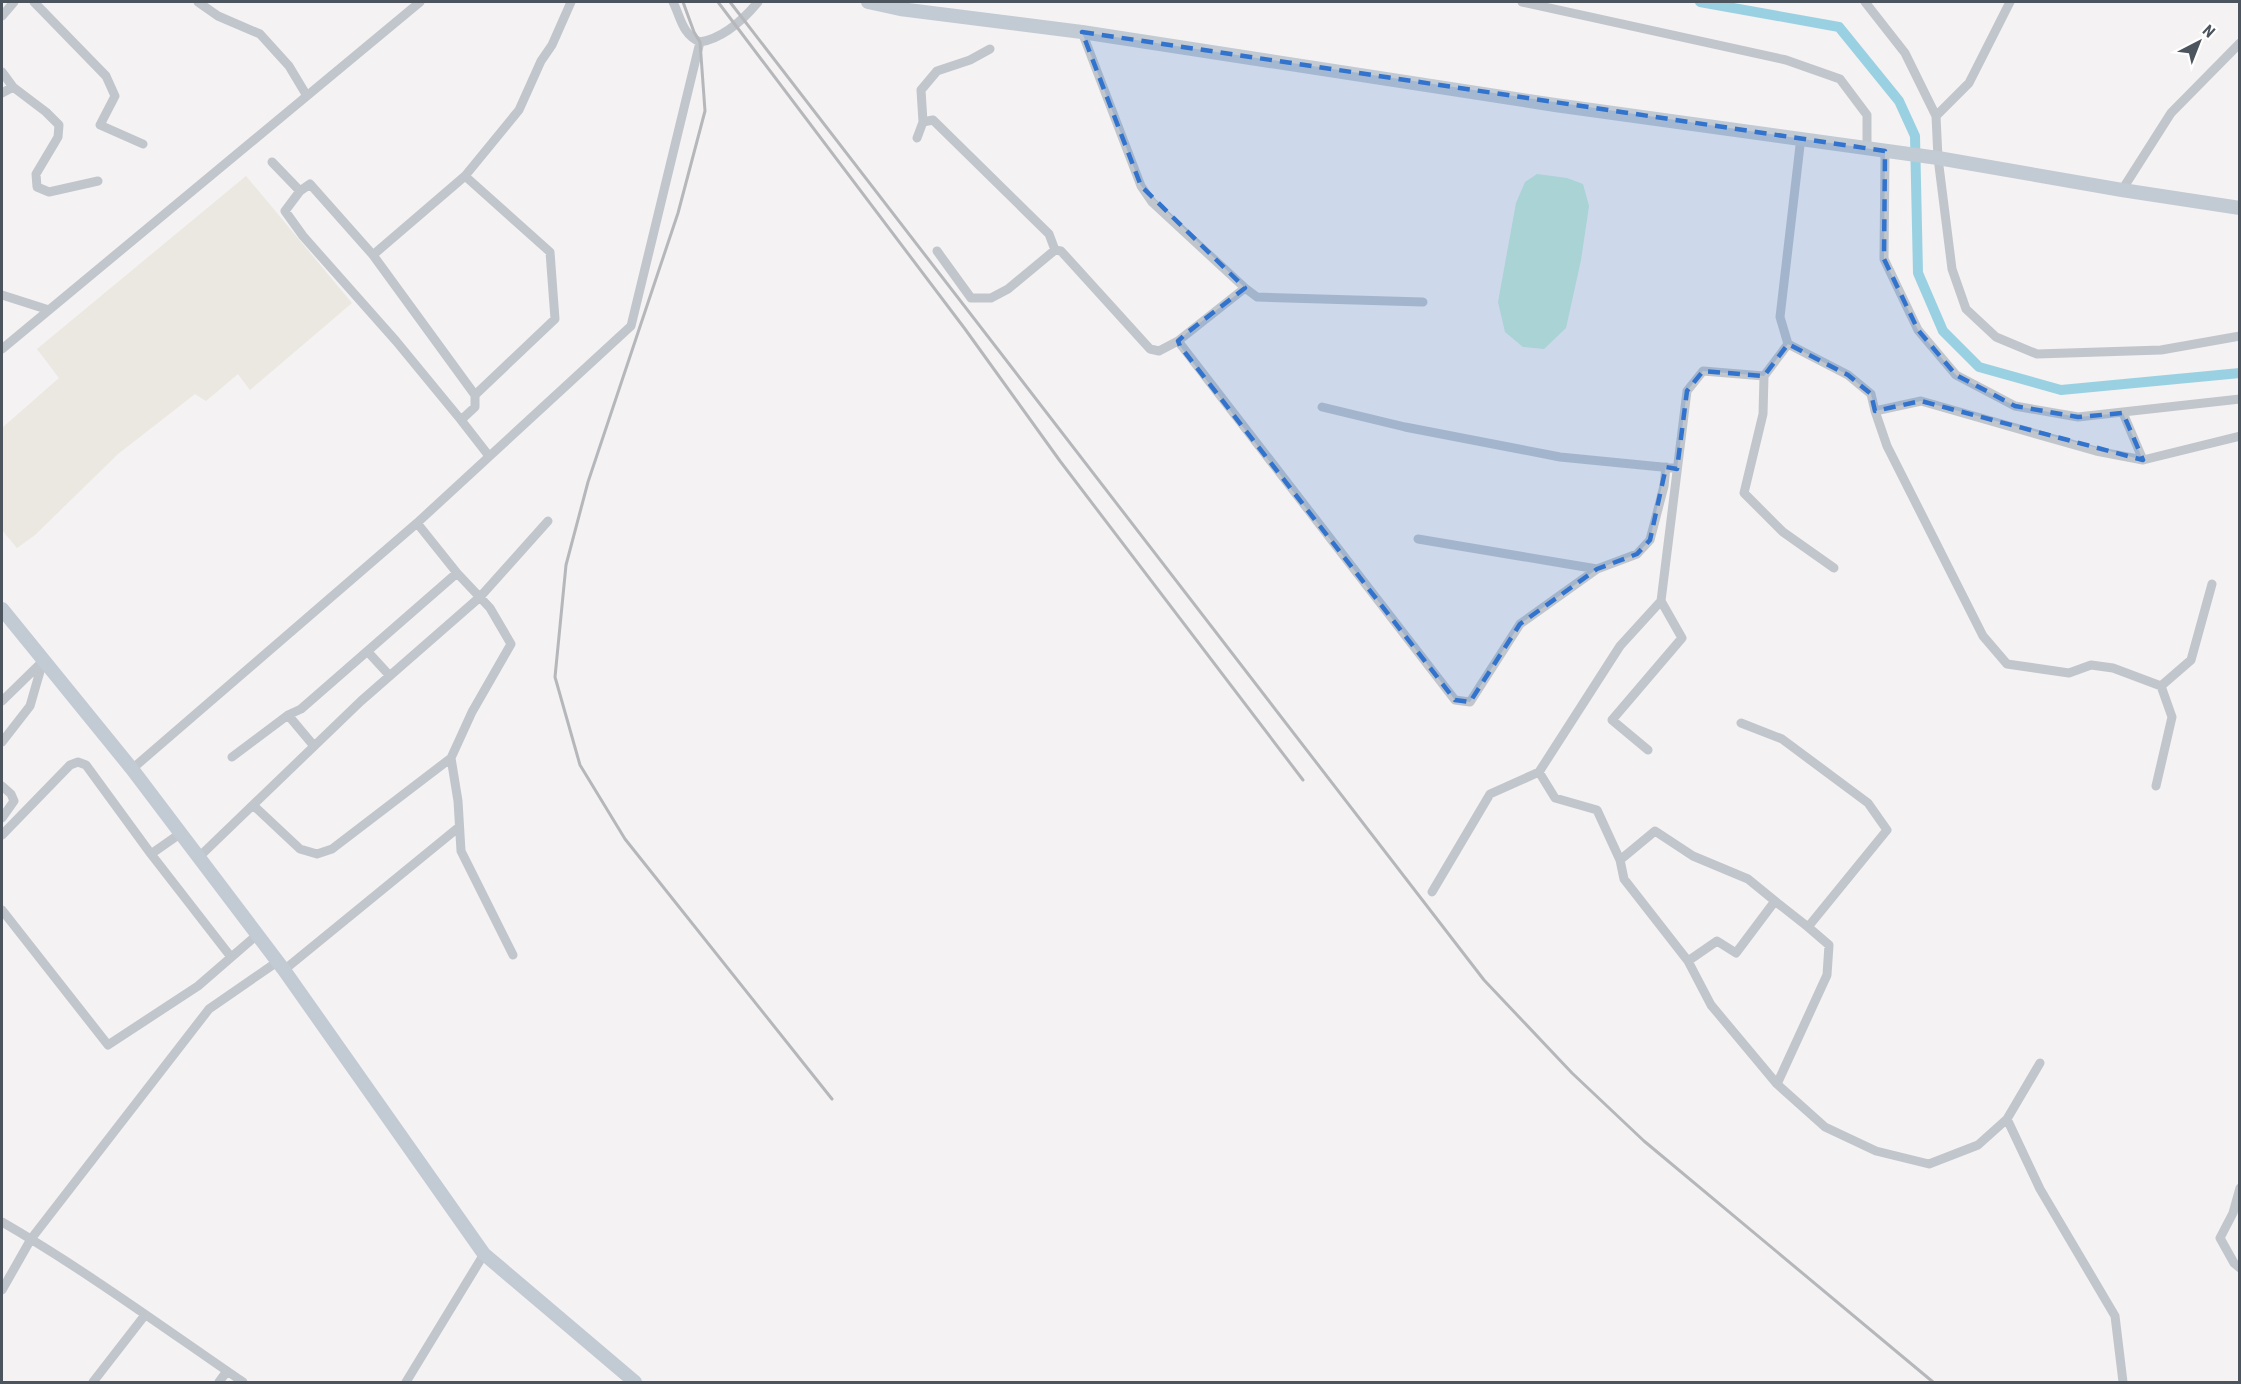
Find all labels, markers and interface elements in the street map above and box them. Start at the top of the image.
north arrow [2169,12,2229,72]
text: N [2199,21,2219,42]

